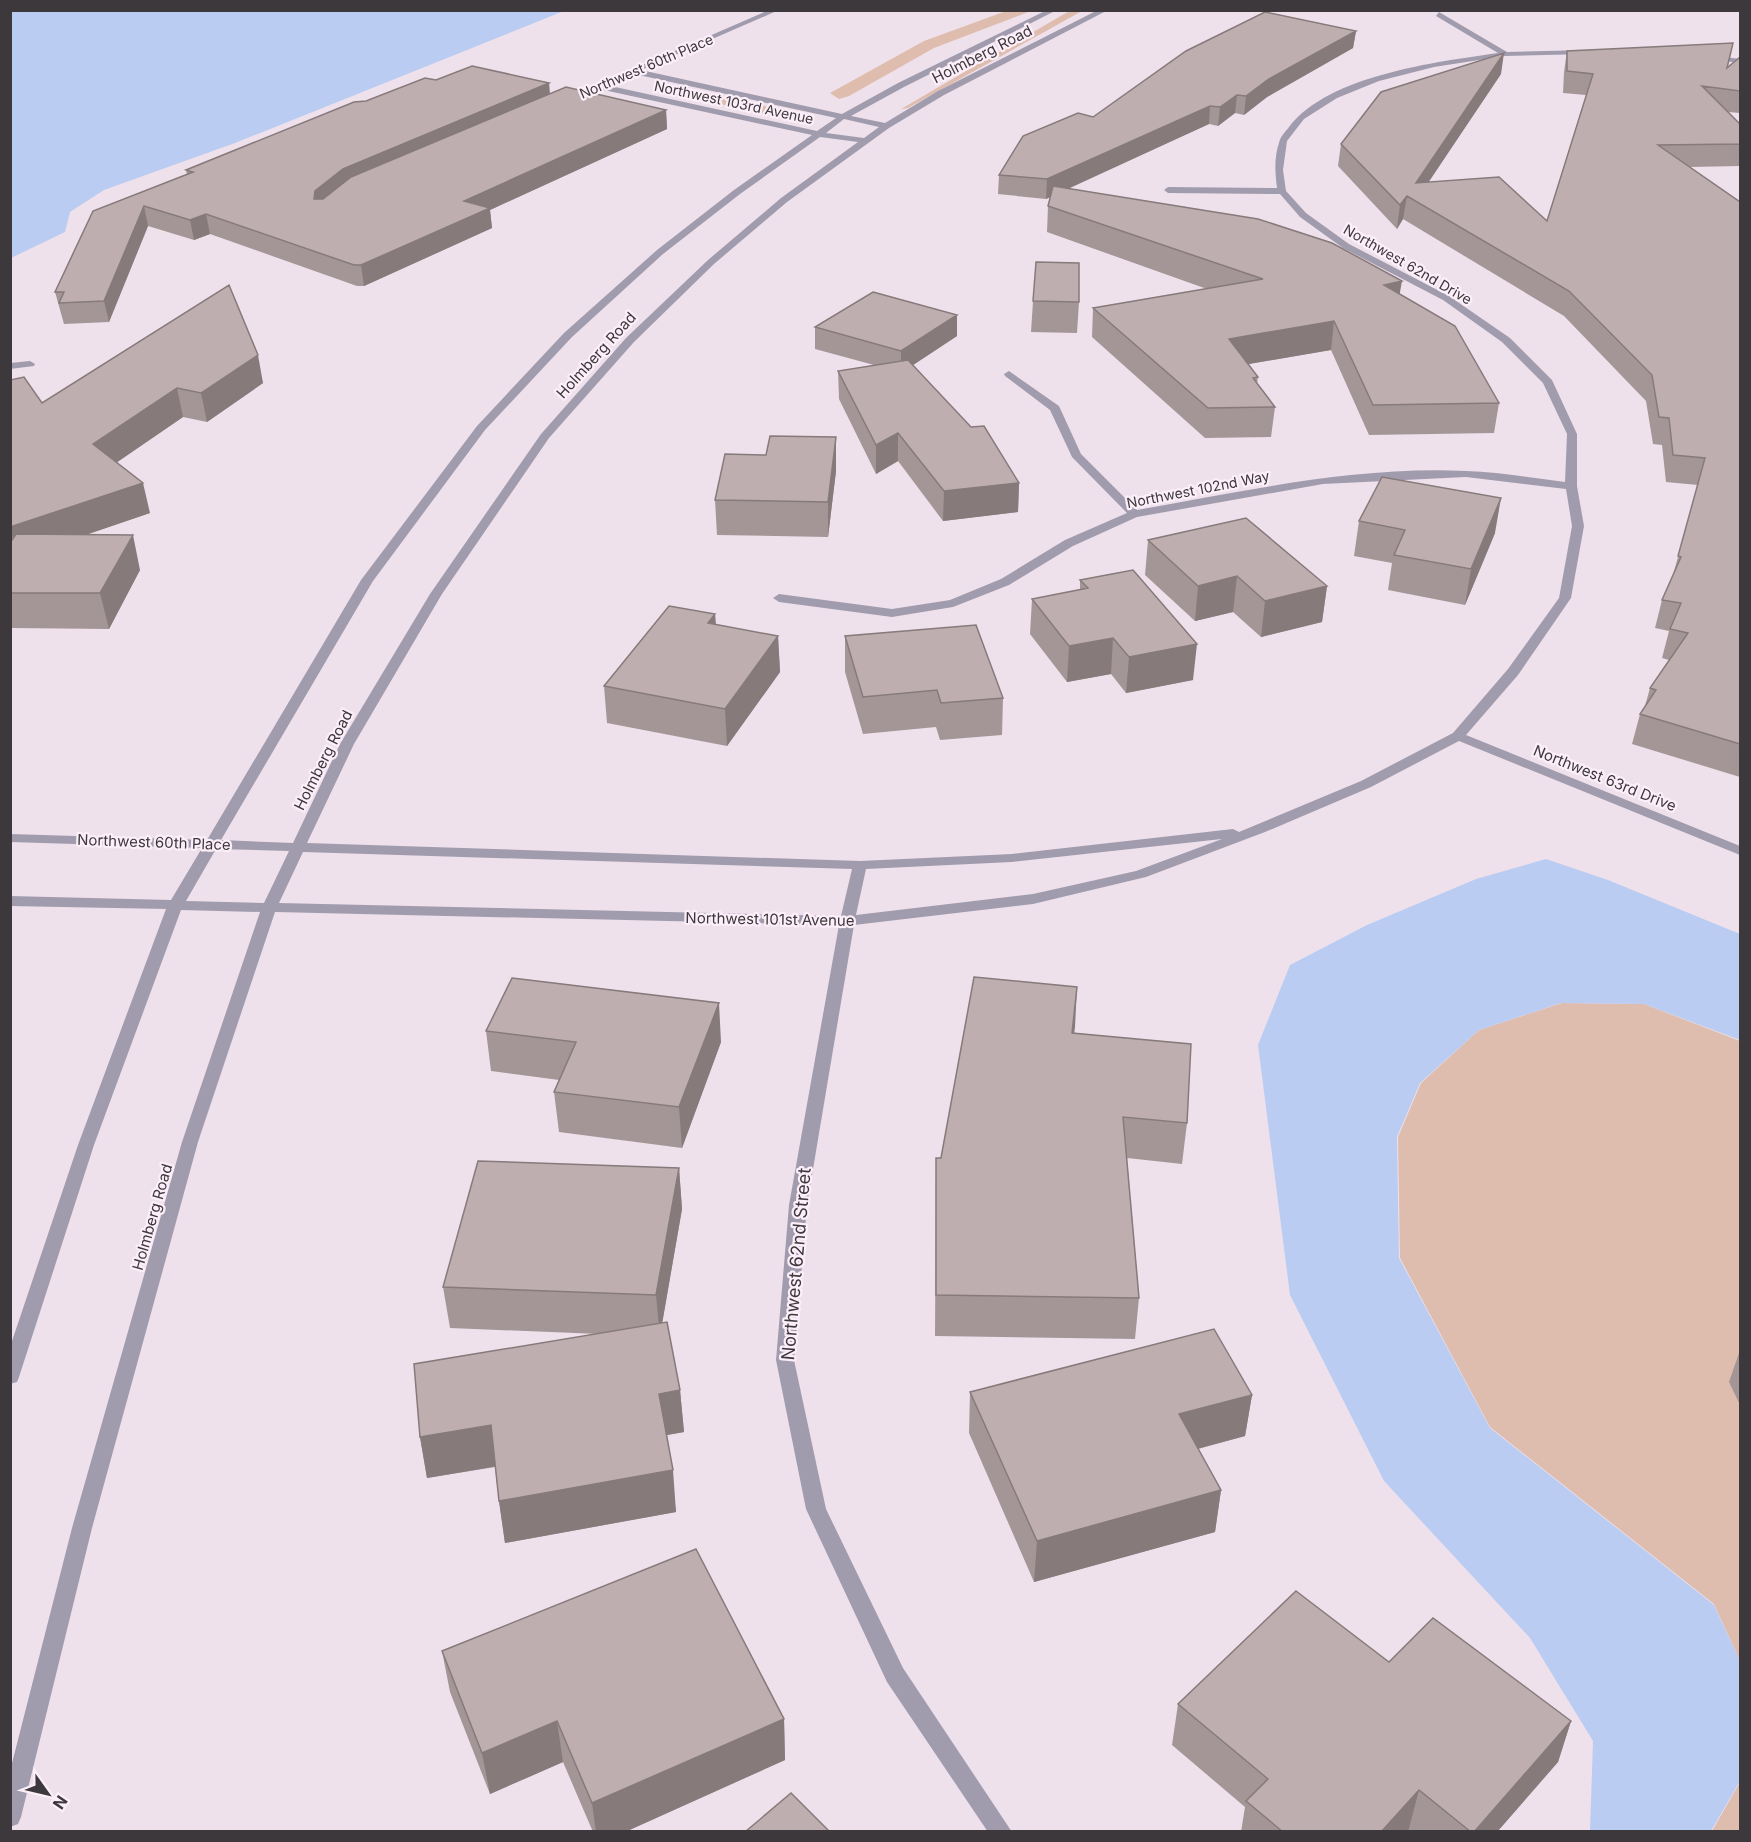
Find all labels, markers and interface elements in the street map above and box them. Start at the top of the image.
street label: Holmberg Road [929,21,1035,87]
street label: Northwest 60th Place [577,30,715,102]
street label: Northwest 103rd Avenue [653,77,815,127]
street label: Northwest 62nd Drive [1341,220,1475,308]
street label: Holmberg Road [552,308,640,402]
street label: Northwest 102nd Way [1125,467,1271,511]
street label: Holmberg Road [290,707,356,813]
street label: Northwest 63rd Drive [1531,741,1679,815]
street label: Northwest 60th Place [77,830,231,854]
street label: Northwest 101st Avenue [685,908,855,930]
street label: Holmberg Road [128,1162,176,1272]
street label: Northwest 62nd Street [777,1167,815,1361]
north arrow [18,1764,78,1824]
text: N [49,1792,72,1813]

